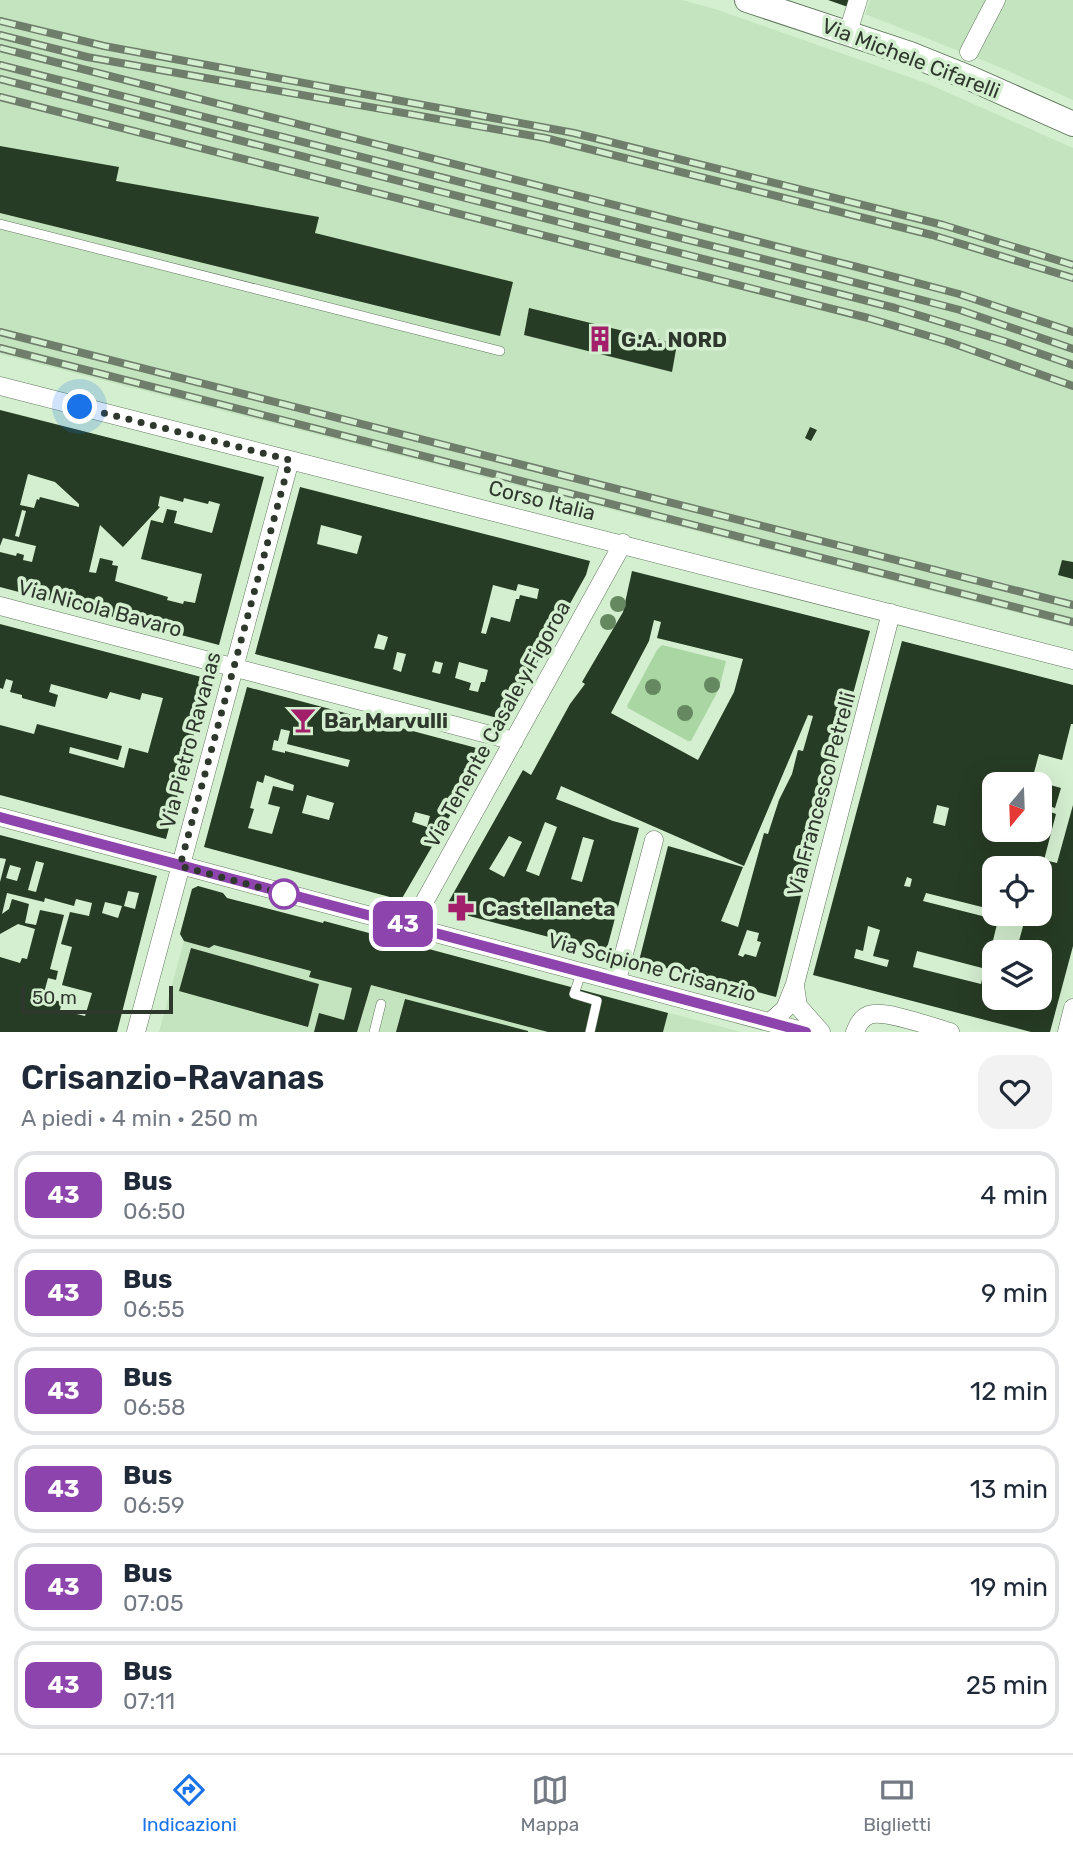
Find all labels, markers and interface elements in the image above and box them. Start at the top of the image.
street label: Via Michele Cifarelli [818,12,1004,104]
building icon: G.A. NORD [585,324,615,354]
place label: G.A. NORD [621,327,727,352]
your location [62,389,97,424]
street label: Corso Italia [486,475,598,525]
street label: Via Nicola Bavaro [15,574,185,642]
street label: Via Tenente Casale y Figoroa [419,596,575,852]
street label: Via Pietro Ravanas [154,649,226,831]
street label: Via Francesco Petrelli [782,689,860,899]
bar icon: Bar Marvulli [288,705,318,735]
place label: Bar Marvulli [324,708,448,733]
north arrow [982,772,1052,842]
map controls [982,772,1052,1010]
button: locate [982,856,1052,926]
unlabelled marker [269,879,299,909]
pharmacy icon: Castellaneta [446,893,476,923]
place label: Castellaneta [482,896,616,921]
line badge: 43 [372,901,434,947]
text: 43 [387,910,419,938]
street label: Via Scipione Crisanzio [545,927,759,1007]
button: layers [982,940,1052,1010]
scale bar [21,983,173,1015]
text: 50 m [32,986,77,1009]
button: heart [978,1055,1052,1129]
text: Crisanzio-Ravanas [21,1058,324,1097]
text: A piedi · 4 min · 250 m [21,1104,258,1132]
text: Bus [123,1166,172,1197]
text: 4 min [980,1180,1048,1211]
text: 43 [47,1181,80,1209]
text: 06:50 [123,1197,186,1225]
text: Bus [123,1264,172,1295]
text: 9 min [981,1278,1048,1309]
text: 43 [47,1279,80,1307]
text: 06:55 [123,1295,185,1323]
text: Bus [123,1362,172,1393]
text: 12 min [970,1376,1048,1407]
text: 43 [47,1377,80,1405]
text: 06:58 [123,1393,186,1421]
text: Bus [123,1460,172,1491]
text: 13 min [970,1474,1048,1505]
text: 43 [47,1475,80,1503]
text: 06:59 [123,1491,185,1519]
text: Bus [123,1558,172,1589]
text: 19 min [970,1572,1048,1603]
text: 43 [47,1573,80,1601]
text: 07:05 [123,1589,184,1617]
text: Bus [123,1656,172,1687]
text: 25 min [966,1670,1048,1701]
text: 43 [47,1671,80,1699]
text: 07:11 [123,1687,175,1715]
tab: Indicazioni [142,1771,237,1836]
tab: Mappa [521,1771,579,1836]
tab: Biglietti [863,1771,931,1836]

